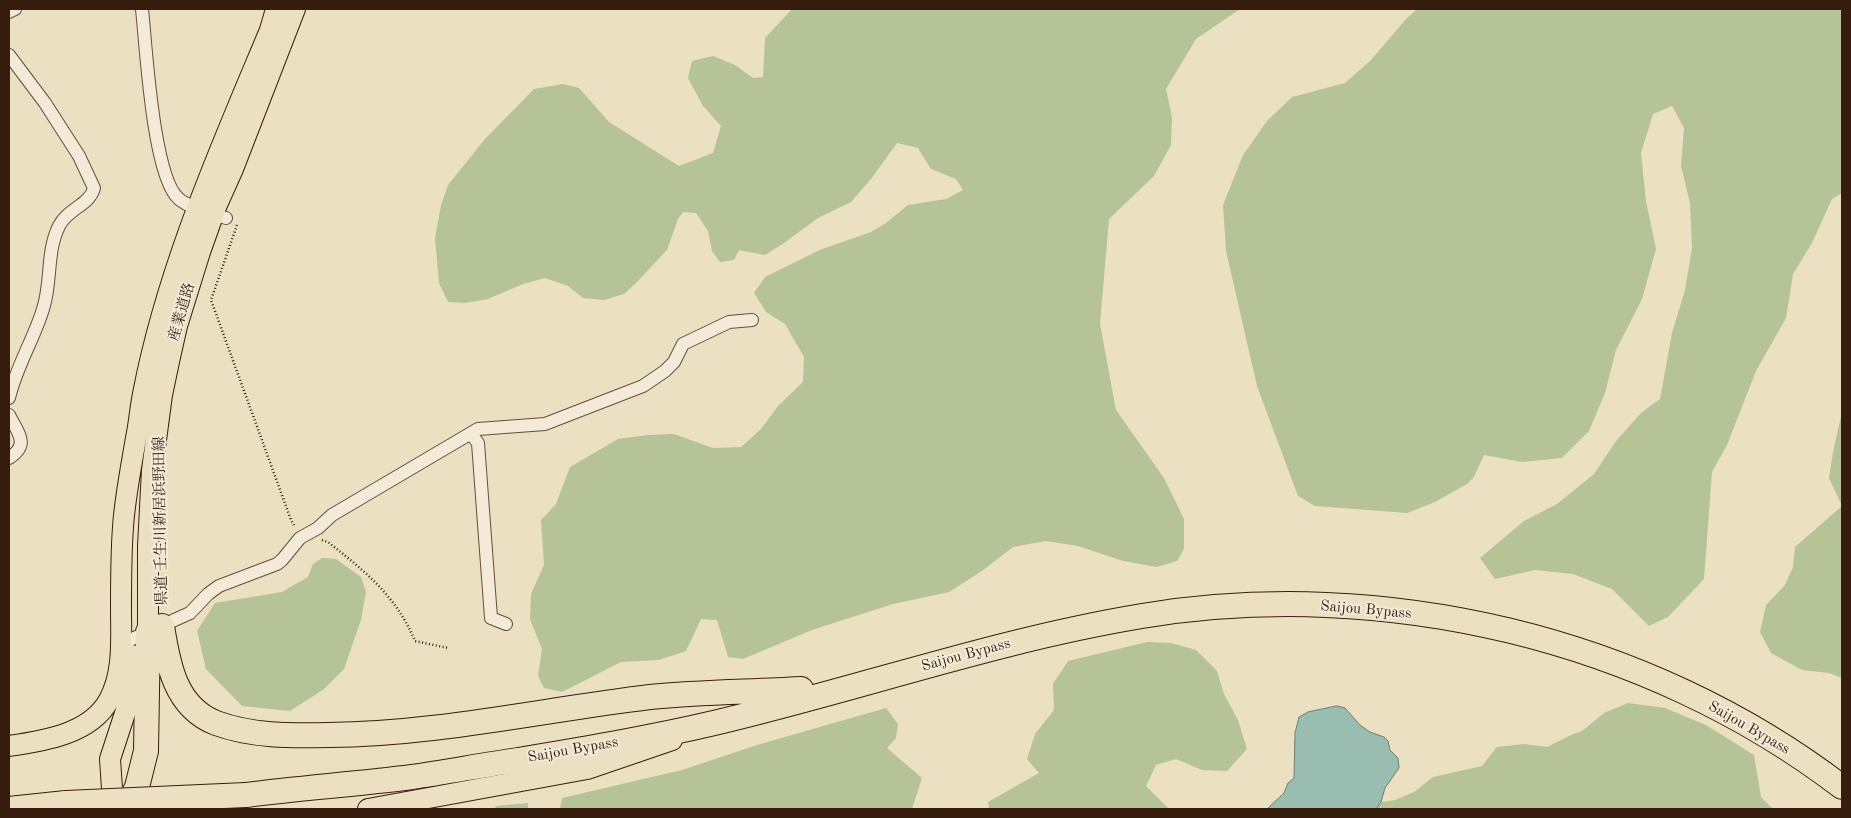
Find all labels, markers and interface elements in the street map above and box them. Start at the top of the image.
street label: 産業道路 [165,281,199,343]
street label: 県道 壬生川新居浜野田線 [151,436,171,606]
street label: Saijou Bypass [1320,597,1412,623]
street label: Saijou Bypass [919,634,1013,676]
street label: Saijou Bypass [1705,697,1793,759]
street label: Saijou Bypass [526,733,620,767]

